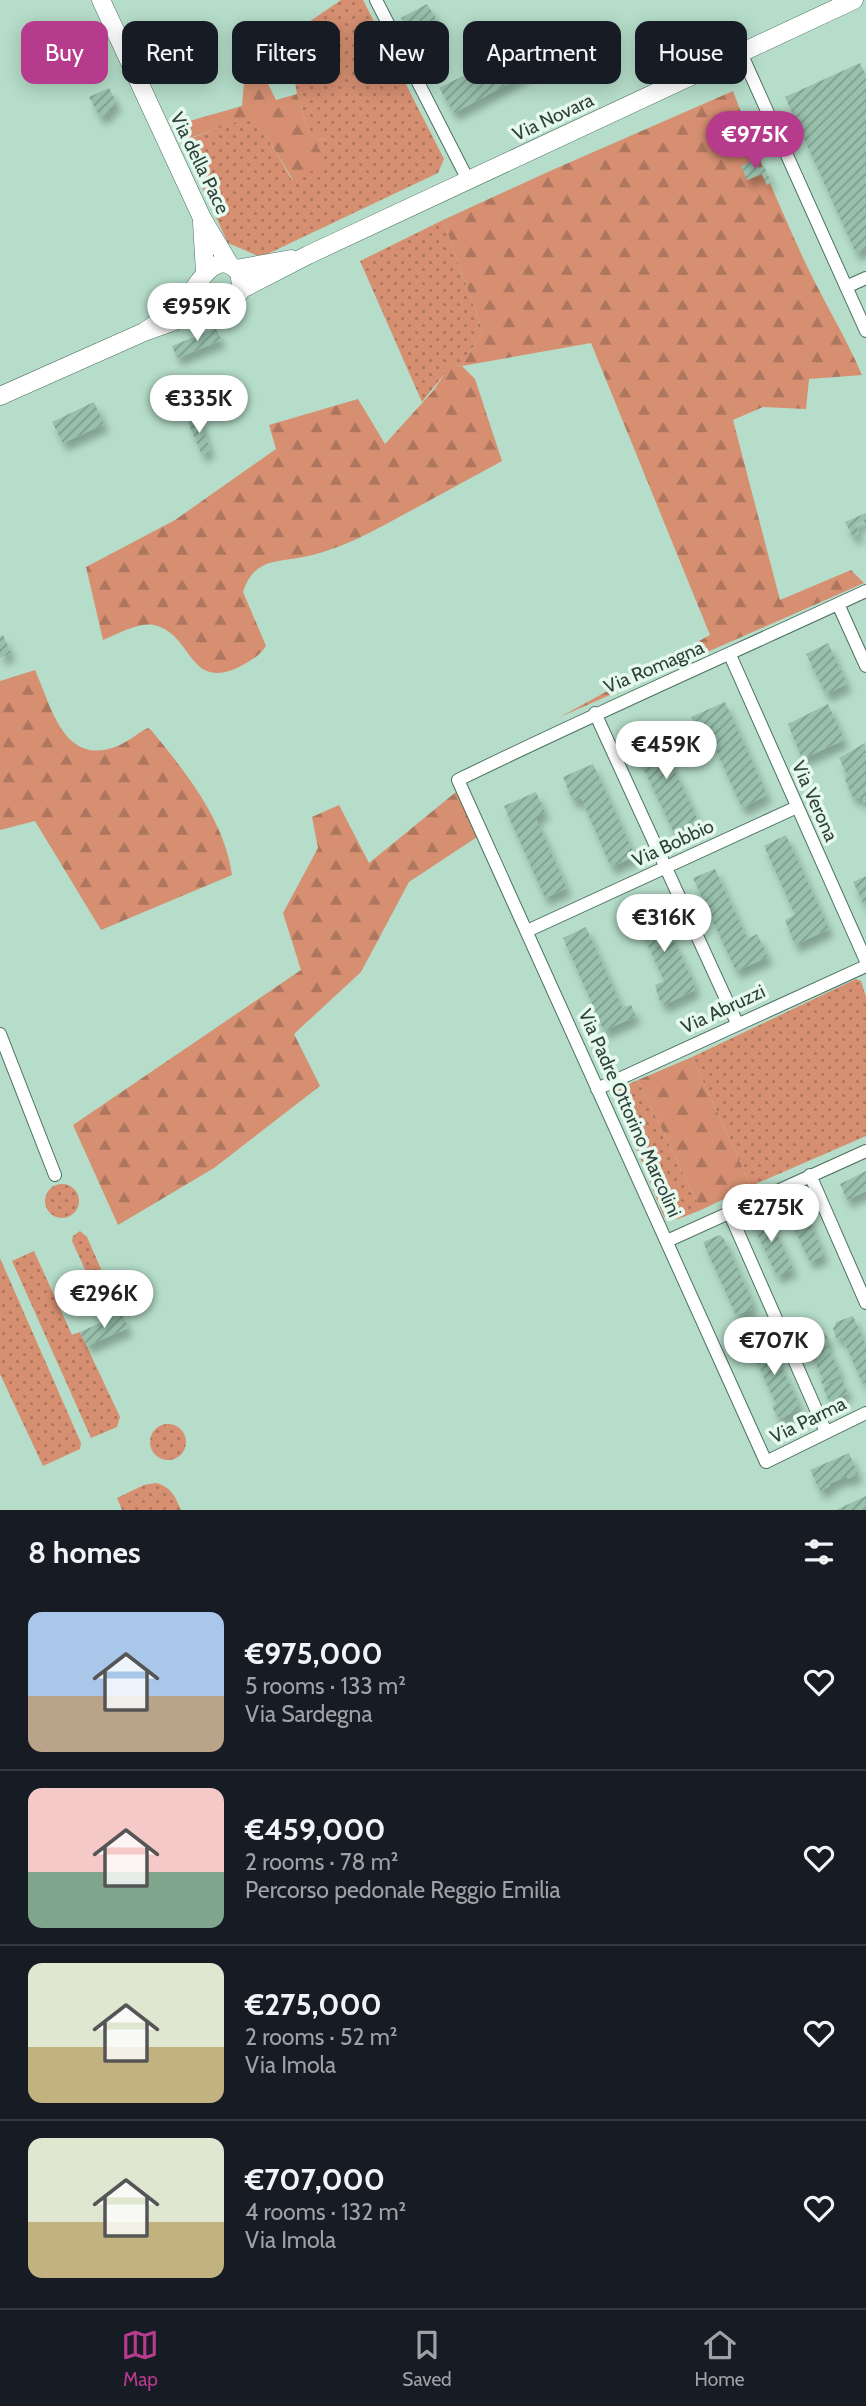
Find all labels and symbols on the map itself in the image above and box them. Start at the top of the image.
street label: Via Novara [509,88,597,146]
street label: Via della Pace [165,108,235,218]
pin: €975K [706,111,804,171]
pin: €959K [148,284,246,343]
pin: €335K [150,376,248,435]
street label: Via Romagna [601,636,707,698]
pin: €459K [617,722,715,781]
street label: Via Verona [787,757,843,845]
street label: Via Bobbio [629,814,717,872]
pin: €316K [615,894,713,954]
street label: Via Abruzzi [677,980,769,1038]
street label: Via Padre Ottorino Marcolini [574,1005,686,1221]
pin: €275K [722,1184,820,1244]
pin: €296K [55,1270,153,1330]
pin: €707K [725,1318,823,1377]
street label: Via Parma [766,1392,850,1448]

